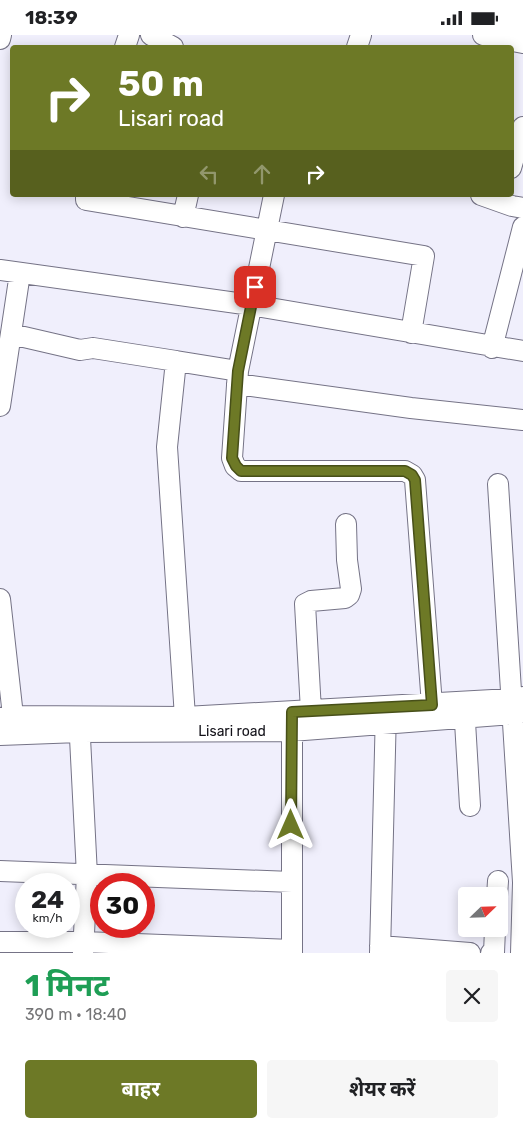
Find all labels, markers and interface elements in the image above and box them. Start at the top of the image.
text: 18:39 [25,6,78,29]
text: 50 m [118,63,204,105]
icon: right [35,65,100,130]
text: Lisari road [118,105,224,132]
icon: left [195,160,223,188]
icon: ahead [248,160,276,188]
icon: right [301,160,329,188]
pin [234,266,276,308]
icon: arrive [241,273,269,301]
street label: Lisari road [198,723,266,740]
position arrow [264,798,316,850]
speed limit sign: 30 [90,873,155,938]
text: 24 [31,885,64,914]
north arrow [458,887,508,937]
map controls [458,887,508,937]
text: km/h [33,911,62,925]
text: 1 मिनट [25,968,109,1004]
button: close [446,970,498,1022]
text: 390 m · 18:40 [25,1005,127,1024]
button: बाहर [25,1060,257,1118]
button: शेयर करें [267,1060,498,1118]

